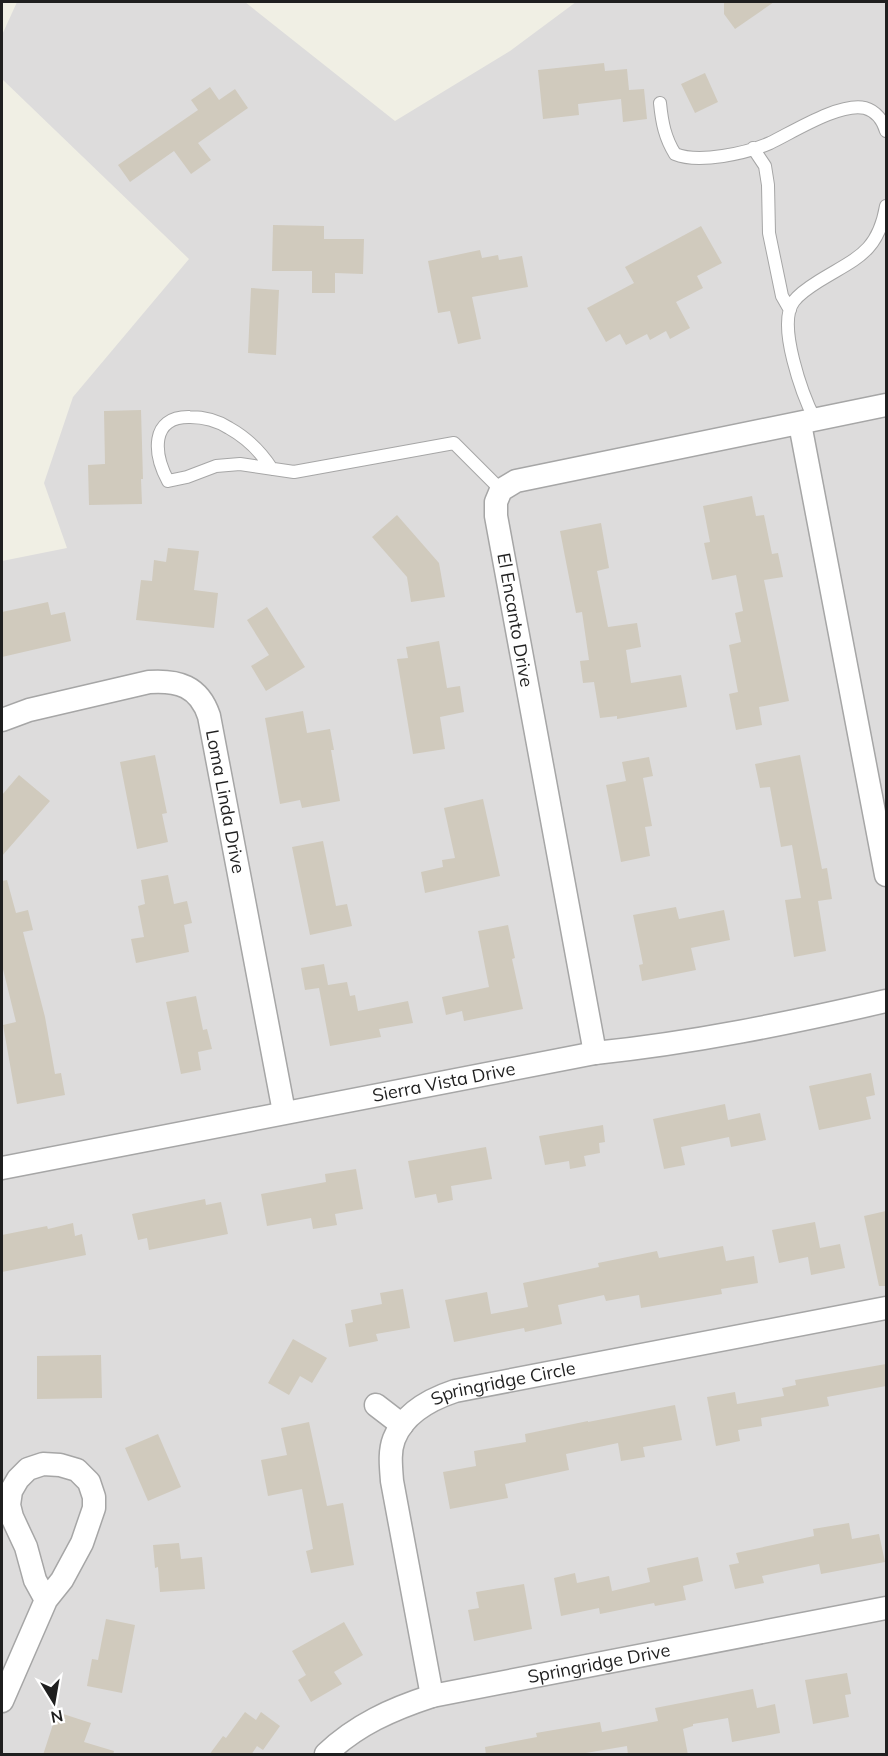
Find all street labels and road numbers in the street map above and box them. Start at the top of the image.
street label: El Encanto Drive [492,551,539,689]
street label: Loma Linda Drive [201,728,251,875]
street label: Sierra Vista Drive [370,1057,517,1107]
street label: Springridge Circle [427,1356,577,1410]
street label: Springridge Drive [526,1638,672,1688]

